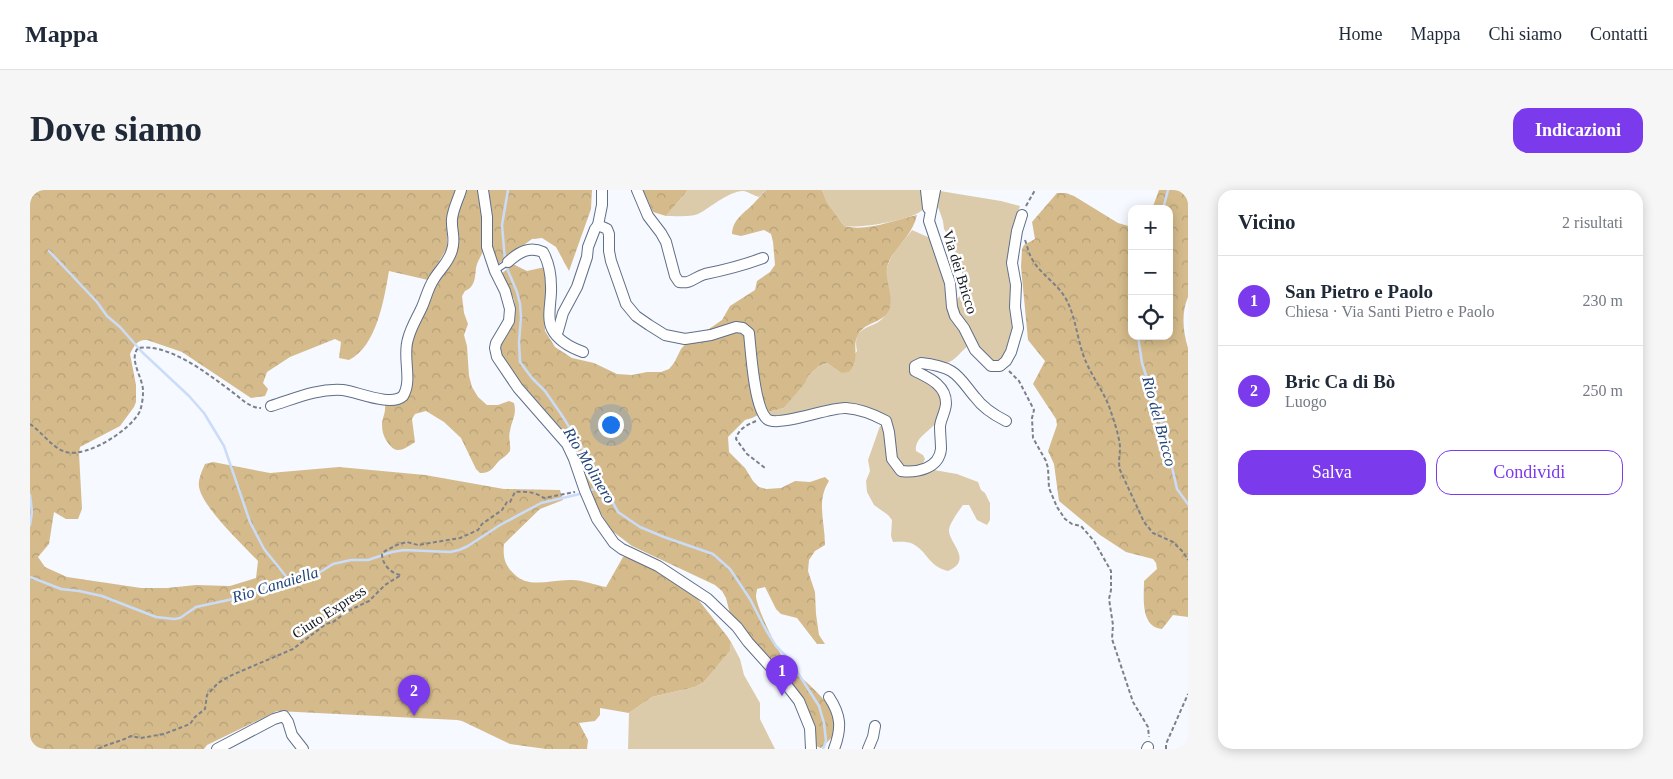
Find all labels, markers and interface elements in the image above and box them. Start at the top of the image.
text: Mappa [25,21,98,47]
text: Home [1339,24,1383,44]
text: Mappa [1411,24,1460,44]
text: Chi siamo [1488,24,1562,44]
text: Contatti [1590,24,1648,44]
button: Indicazioni [1513,108,1643,153]
text: Dove siamo [30,110,202,149]
map controls [1128,205,1173,340]
button: + [1128,205,1173,250]
text: Vicino [1238,210,1296,234]
text: 2 risultati [1562,214,1623,231]
street label: Via dei Bricco [940,228,980,316]
button: − [1128,250,1173,295]
text: San Pietro e Paolo [1285,281,1433,302]
text: 1 [1250,292,1258,309]
text: 230 m [1583,292,1623,309]
button: locate [1128,295,1173,340]
text: Chiesa · Via Santi Pietro e Paolo [1285,303,1494,320]
text: Bric Ca di Bò [1285,371,1395,392]
water label: Rio del Bricco [1139,373,1180,468]
text: 2 [1250,382,1258,399]
text: 250 m [1583,382,1623,399]
text: Luogo [1285,393,1327,410]
your location [598,412,624,438]
water label: Rio Molinero [560,424,619,506]
button: Salva [1238,450,1426,495]
button: Condividi [1436,450,1623,495]
water label: Rio Canaiella [229,563,320,606]
street label: Ciuto Express [289,582,369,642]
pin: 1 [766,655,798,696]
pin: 2 [398,675,430,716]

